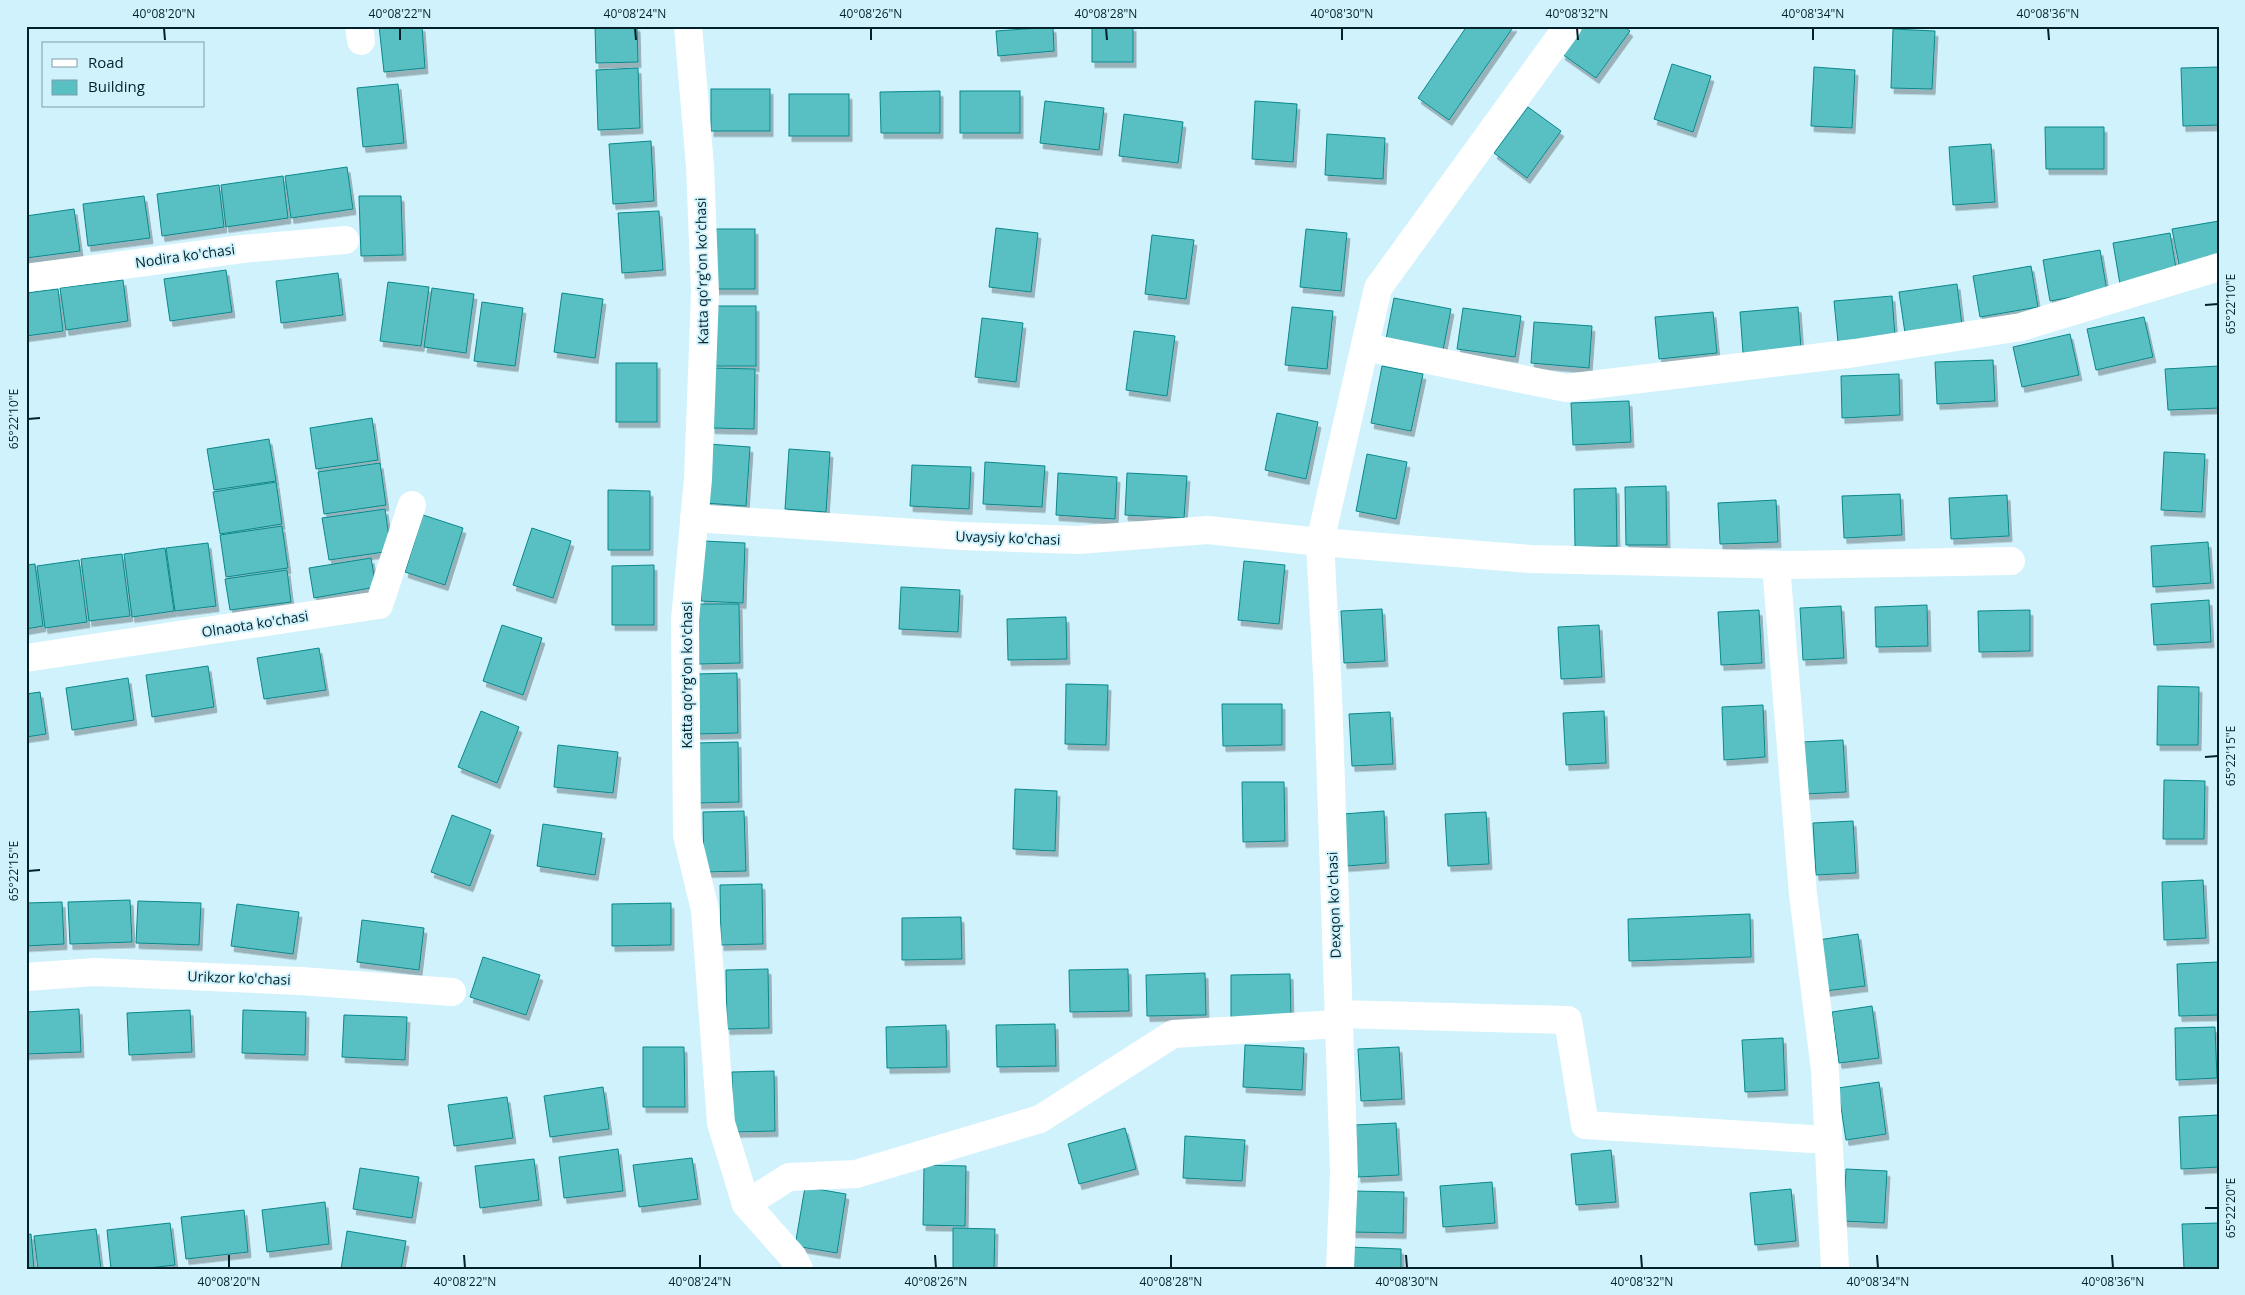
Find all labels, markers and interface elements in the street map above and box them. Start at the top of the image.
text: 40°08'20"N [133,5,195,22]
text: 40°08'22"N [369,5,431,22]
text: 40°08'24"N [604,5,666,22]
text: 40°08'26"N [840,5,902,22]
text: 40°08'28"N [1075,5,1137,22]
text: 40°08'30"N [1311,5,1373,22]
text: 40°08'32"N [1546,5,1608,22]
text: 40°08'34"N [1782,5,1844,22]
text: 40°08'36"N [2017,5,2079,22]
legend [42,42,205,108]
text: Road [88,52,124,72]
text: Building [88,76,145,96]
street label: Katta qo'rg'on ko'chasi [691,197,712,345]
street label: Nodira ko'chasi [134,239,236,272]
text: 65°22'10"E [2222,274,2239,334]
text: 65°22'10"E [5,389,22,449]
street label: Uvaysiy ko'chasi [955,526,1061,549]
street label: Katta qo'rg'on ko'chasi [677,602,696,748]
street label: Olnaota ko'chasi [200,606,310,641]
text: 65°22'15"E [2222,726,2239,786]
text: 65°22'15"E [5,841,22,901]
street label: Dexqon ko'chasi [1322,851,1345,959]
street label: Urikzor ko'chasi [187,966,291,989]
text: 65°22'20"E [2222,1178,2239,1238]
text: 40°08'20"N [198,1273,260,1290]
text: 40°08'22"N [434,1273,496,1290]
text: 40°08'24"N [669,1273,731,1290]
text: 40°08'26"N [905,1273,967,1290]
text: 40°08'28"N [1140,1273,1202,1290]
text: 40°08'30"N [1376,1273,1438,1290]
text: 40°08'32"N [1611,1273,1673,1290]
text: 40°08'34"N [1847,1273,1909,1290]
text: 40°08'36"N [2082,1273,2144,1290]

